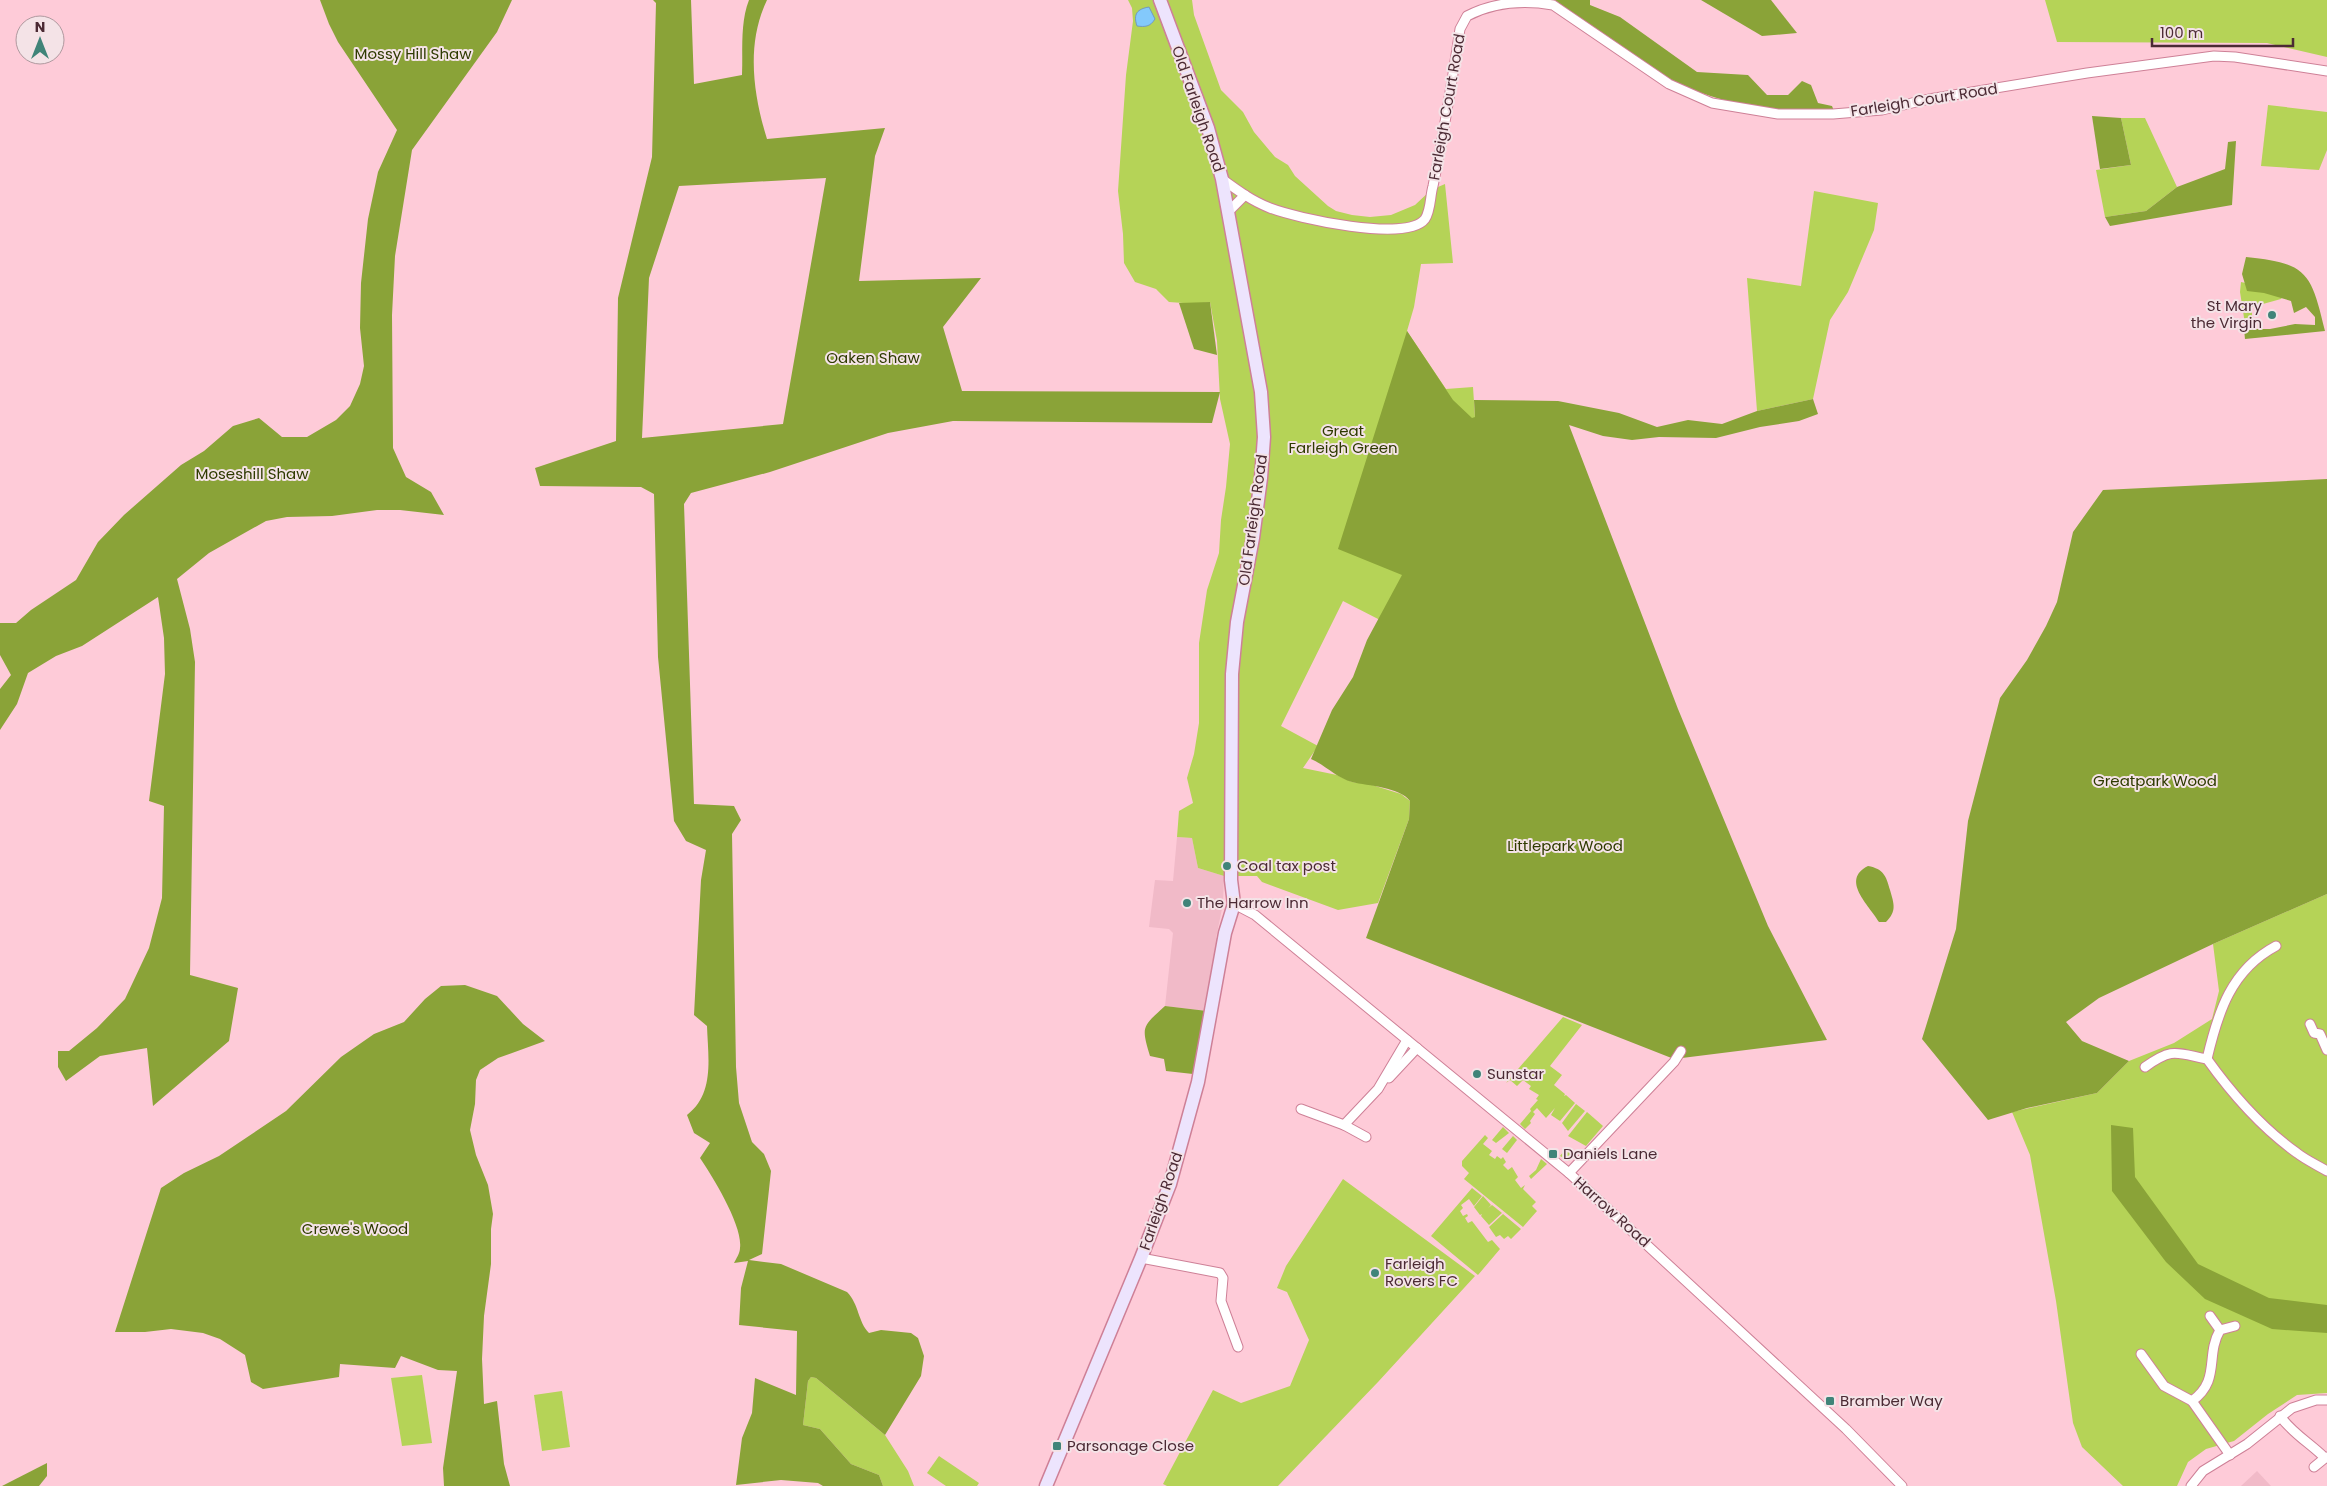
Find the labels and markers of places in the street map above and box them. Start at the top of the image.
place label: St Mary the Virgin [2191,295,2263,333]
marker: St Mary the Virgin [2266,309,2278,321]
place label: Coal tax post [1237,855,1336,876]
marker: Coal tax post [1221,860,1233,872]
place label: The Harrow Inn [1197,892,1309,913]
marker: The Harrow Inn [1181,897,1193,909]
place label: Sunstar [1487,1063,1544,1084]
marker: Sunstar [1471,1068,1483,1080]
place label: Daniels Lane [1563,1143,1657,1164]
marker: Daniels Lane [1547,1148,1559,1160]
place label: Farleigh Rovers FC [1385,1253,1458,1291]
marker: Farleigh Rovers FC [1369,1267,1381,1279]
place label: Bramber Way [1840,1390,1943,1411]
marker: Bramber Way [1824,1395,1836,1407]
place label: Parsonage Close [1067,1435,1194,1456]
marker: Parsonage Close [1051,1440,1063,1452]

